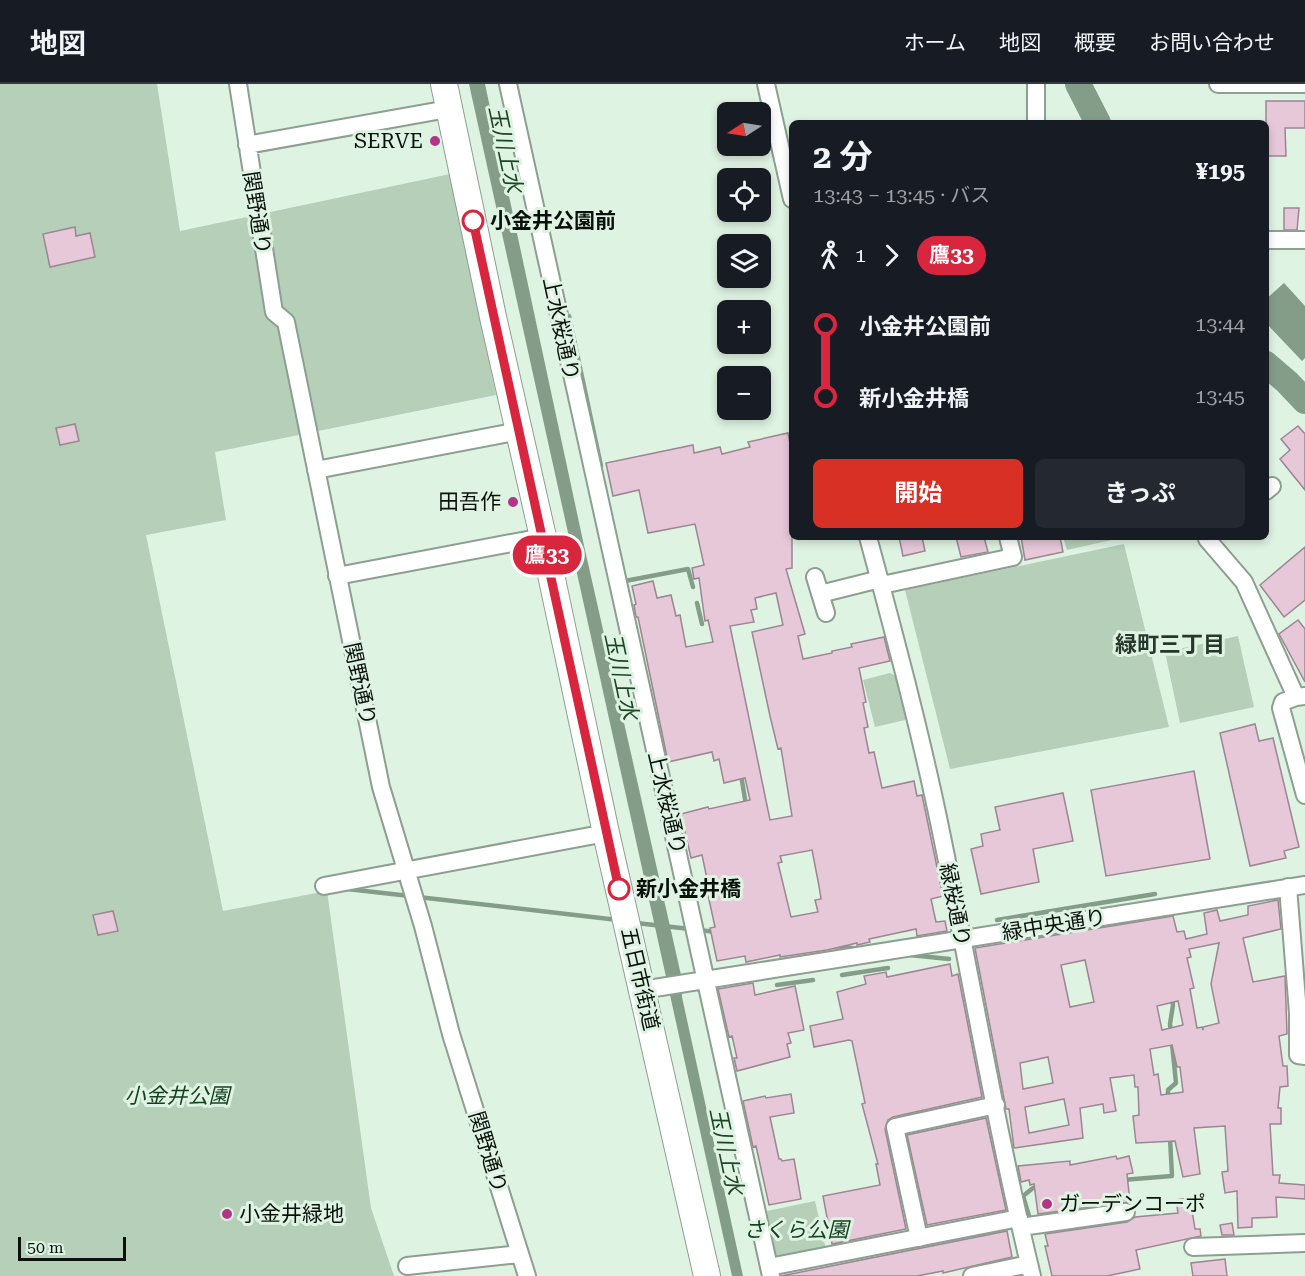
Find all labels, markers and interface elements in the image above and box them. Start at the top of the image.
text: 地図 [30,27,86,60]
text: ホーム [904,31,966,55]
text: 地図 [999,31,1041,55]
text: 概要 [1074,31,1116,55]
text: お問い合わせ [1149,31,1275,55]
north arrow [717,102,771,156]
map controls [717,102,771,420]
water label: 玉川上水 [484,103,527,197]
place label: SERVE [354,129,423,153]
marker: SERVE [428,134,442,148]
text: 2 分 [813,137,873,176]
text: ¥195 [1196,159,1245,184]
button: locate [717,168,771,222]
street label: 関野通り [239,170,275,256]
text: 13:43 – 13:45 · バス [813,183,990,207]
place label: 小金井公園前 [490,209,616,233]
marker: 小金井公園前 [462,210,484,232]
button: layers [717,234,771,288]
icon: walk [813,239,846,272]
icon: forward [875,239,908,272]
text: 1 [855,243,866,267]
text: 鷹33 [929,243,974,267]
street label: 上水桜通り [538,275,584,383]
button: + [717,300,771,354]
text: 13:44 [1195,312,1245,336]
text: 小金井公園前 [859,314,991,339]
button: − [717,366,771,420]
text: 13:45 [1195,384,1245,408]
text: 新小金井橋 [859,386,969,411]
button: 開始 [813,459,1023,528]
button: きっぷ [1035,459,1245,528]
place label: 田吾作 [438,490,501,514]
marker: 田吾作 [506,495,520,509]
line badge: 鷹33 [512,536,582,574]
text: 鷹33 [525,543,569,567]
water label: 玉川上水 [600,630,643,724]
district label: 緑町三丁目 [1115,632,1225,657]
street label: 関野通り [340,640,380,728]
street label: 上水桜通り [643,749,691,857]
street label: 緑桜通り [935,861,975,949]
place label: 新小金井橋 [636,877,741,901]
marker: 新小金井橋 [608,878,630,900]
street label: 緑中央通り [1000,905,1108,945]
street label: 五日市街道 [616,925,664,1033]
park label: 小金井公園 [125,1084,232,1108]
water label: 玉川上水 [705,1105,748,1199]
street label: 関野通り [464,1108,512,1196]
place label: ガーデンコーポ [1059,1192,1206,1216]
marker: ガーデンコーポ [1040,1197,1054,1211]
place label: 小金井緑地 [239,1202,344,1226]
marker: 小金井緑地 [220,1207,234,1221]
park label: さくら公園 [744,1218,851,1242]
scale bar [18,1234,126,1262]
text: 50 m [27,1238,64,1257]

